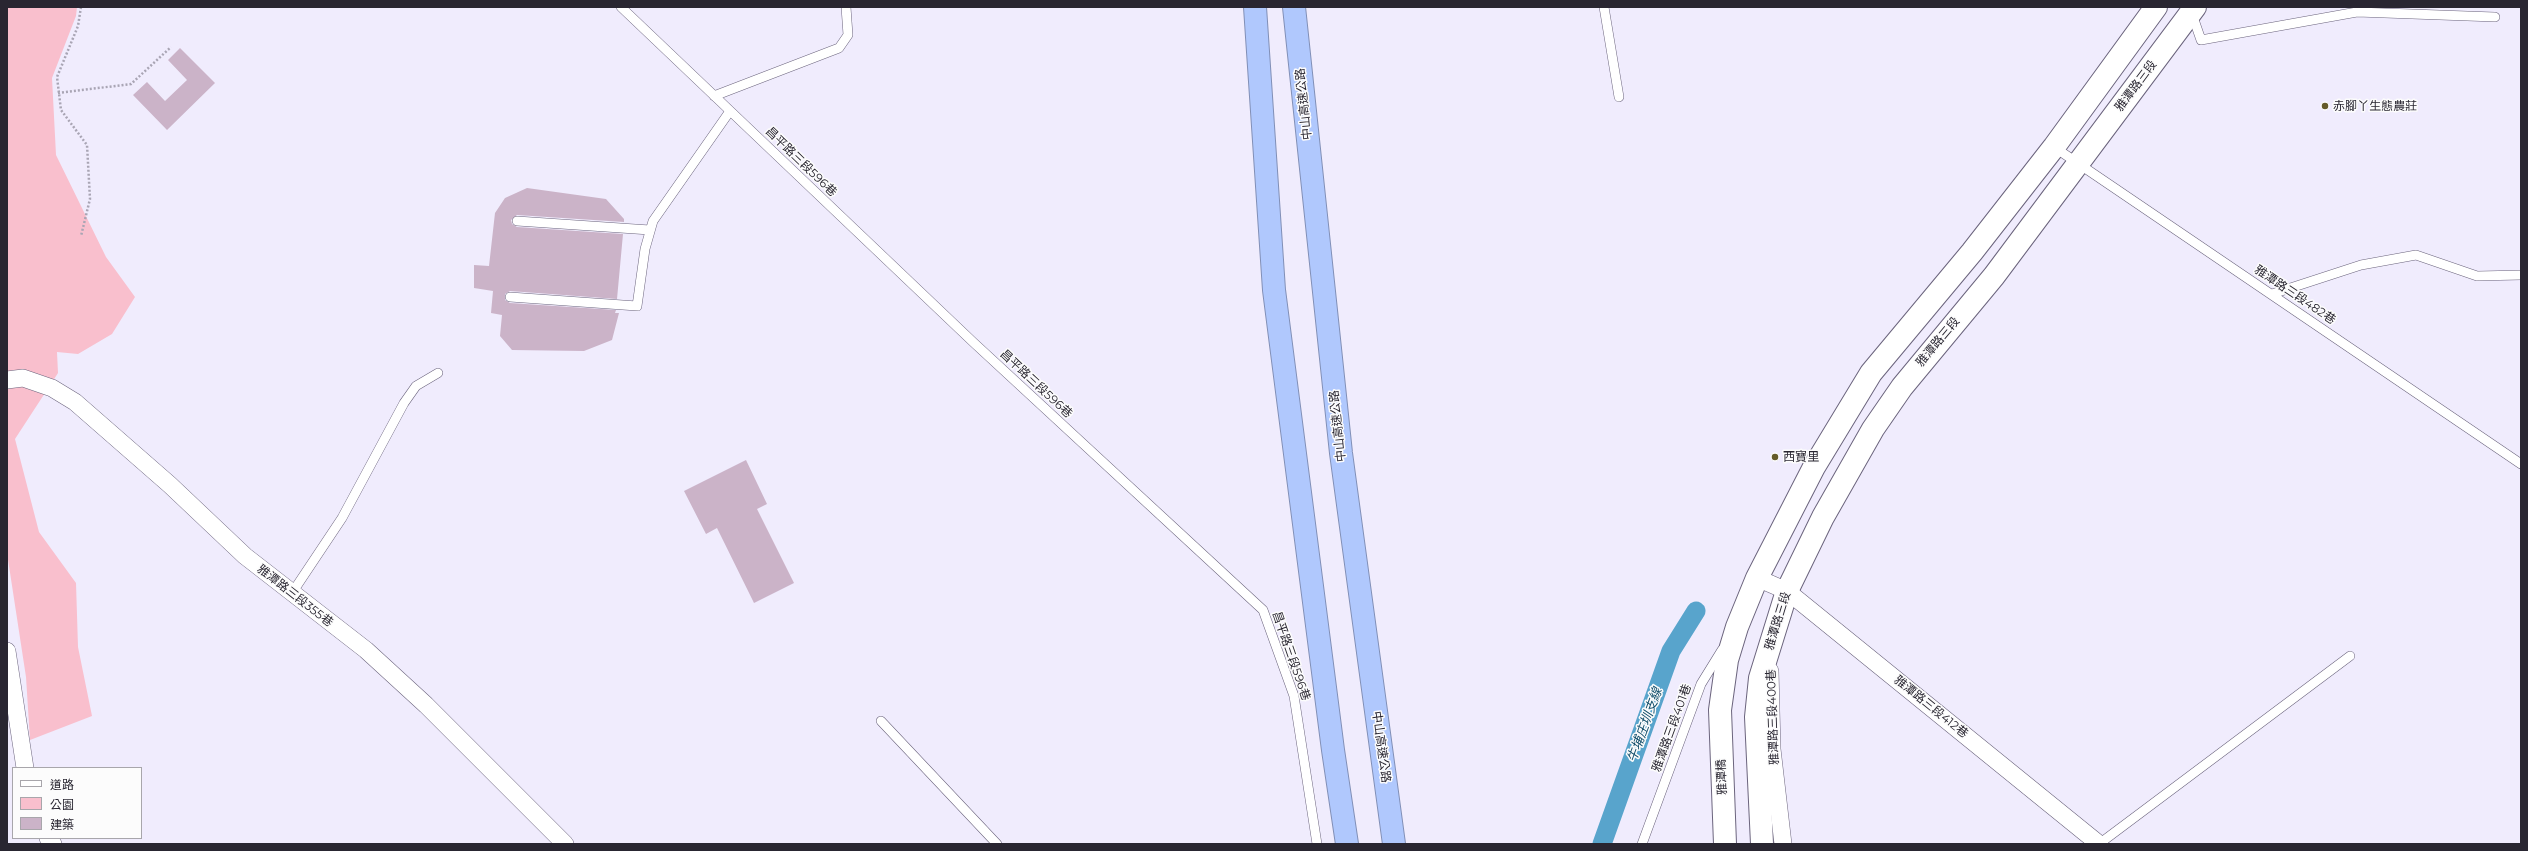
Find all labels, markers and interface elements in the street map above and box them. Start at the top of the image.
street label: 雅潭路三段 [2112,58,2160,114]
street label: 中山高速公路 [1293,67,1315,141]
place label: 赤腳丫生態農莊 [2333,99,2417,113]
marker: 赤腳丫生態農莊 [2320,101,2330,111]
street label: 昌平路三段596巷 [762,124,840,200]
street label: 雅潭路三段482巷 [2252,263,2338,327]
street label: 雅潭路三段 [1913,314,1963,370]
street label: 昌平路三段596巷 [997,347,1075,421]
street label: 中山高速公路 [1327,389,1349,463]
place label: 西寶里 [1783,450,1819,464]
marker: 西寶里 [1770,452,1780,462]
street label: 雅潭路三段355巷 [254,562,336,630]
street label: 雅潭路三段 [1762,590,1794,652]
street label: 昌平路三段596巷 [1269,609,1313,703]
street label: 雅潭路三段400巷 [1764,669,1782,765]
street label: 雅潭路三段412巷 [1891,673,1971,741]
street label: 雅潭路三段401巷 [1649,682,1695,774]
water label: 牛埔庄圳支線 [1624,686,1666,764]
street label: 中山高速公路 [1369,710,1393,784]
street label: 雅潭橋 [1714,759,1730,795]
legend [12,767,142,839]
text: 道路 [50,777,74,792]
text: 公園 [50,797,74,812]
text: 建築 [50,817,74,832]

